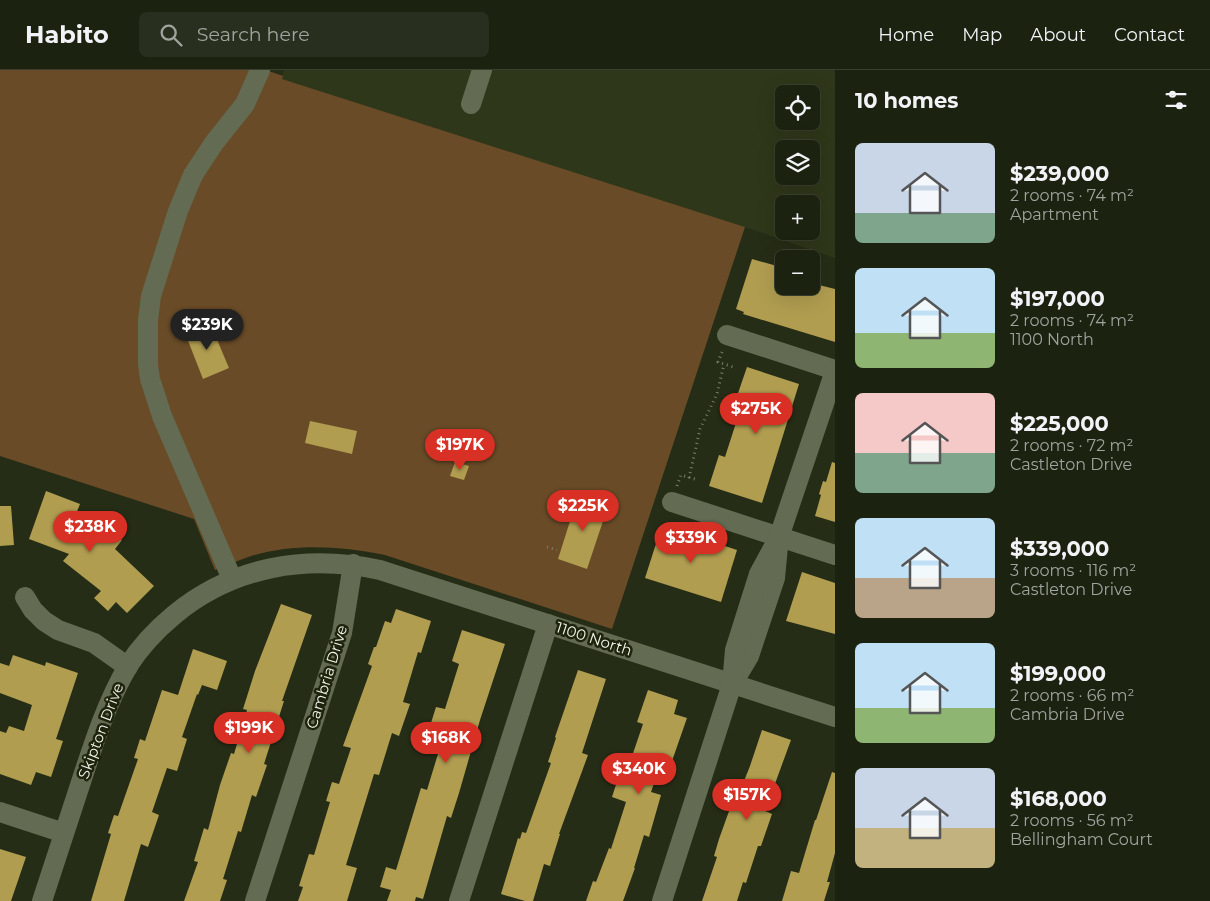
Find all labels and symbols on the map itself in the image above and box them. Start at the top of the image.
pin: $239K [172,308,242,351]
pin: $275K [721,392,791,435]
pin: $197K [425,428,495,471]
pin: $225K [548,490,618,532]
pin: $238K [55,510,125,553]
pin: $339K [656,522,726,564]
street label: 1100 North [554,617,635,660]
street label: Cambria Drive [302,623,351,731]
street label: Skipton Drive [74,680,127,781]
pin: $199K [214,712,284,754]
pin: $168K [411,722,481,764]
pin: $340K [604,752,674,795]
pin: $157K [712,778,782,821]

